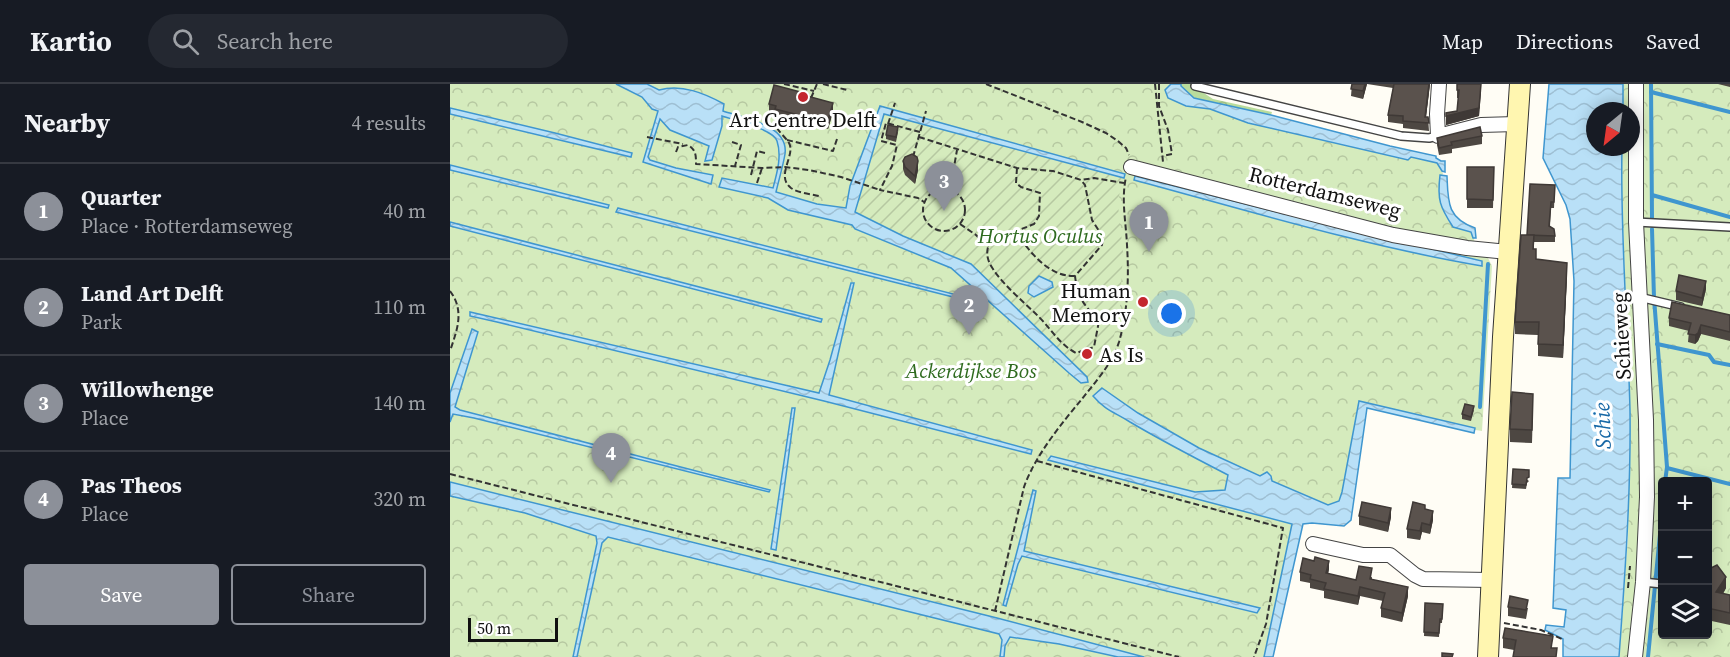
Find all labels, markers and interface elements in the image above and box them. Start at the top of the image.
search box [148,14,568,68]
text: Kartio [30,22,112,60]
icon: search [169,25,202,58]
text: Search here [217,26,333,56]
text: Map [1442,27,1483,56]
text: Directions [1516,27,1613,56]
text: Saved [1646,27,1700,56]
marker: Art Centre Delft [796,90,810,104]
north arrow [1586,102,1640,156]
text: Nearby [24,105,110,141]
place label: Art Centre Delft [729,105,877,134]
text: 4 results [351,109,426,137]
street label: Rotterdamseweg [1246,159,1404,225]
pin: 3 [924,162,964,211]
text: Quarter [81,182,161,212]
text: 1 [38,197,49,225]
text: 40 m [383,197,426,225]
pin: 1 [1130,202,1168,252]
text: Place · Rotterdamseweg [81,212,293,240]
park label: Hortus Oculus [977,221,1103,250]
place label: Human Memory [1051,276,1131,329]
text: Land Art Delft [81,278,223,308]
pin: 2 [950,286,988,335]
street label: Schieweg [1604,292,1638,380]
text: 2 [38,293,49,321]
text: 110 m [373,293,426,321]
marker: Human Memory [1136,295,1150,309]
your location [1157,299,1186,328]
text: Park [81,308,122,336]
place label: As Is [1099,340,1143,369]
marker: As Is [1080,347,1094,361]
park label: Ackerdijkse Bos [904,356,1037,385]
text: Willowhenge [81,374,214,404]
text: 3 [38,389,49,417]
text: 140 m [373,389,426,417]
water label: Schie [1586,402,1618,450]
text: Place [81,404,129,432]
pin: 4 [592,434,630,483]
text: Pas Theos [81,470,182,500]
map controls [1658,477,1712,639]
button: + [1658,477,1712,531]
text: 4 [38,485,49,513]
text: 320 m [373,485,426,513]
text: Place [81,500,129,528]
button: − [1658,531,1712,585]
button: Save [24,564,219,625]
button: Share [231,564,426,625]
button: layers [1658,585,1712,639]
scale bar [468,615,558,642]
text: 50 m [477,617,511,639]

